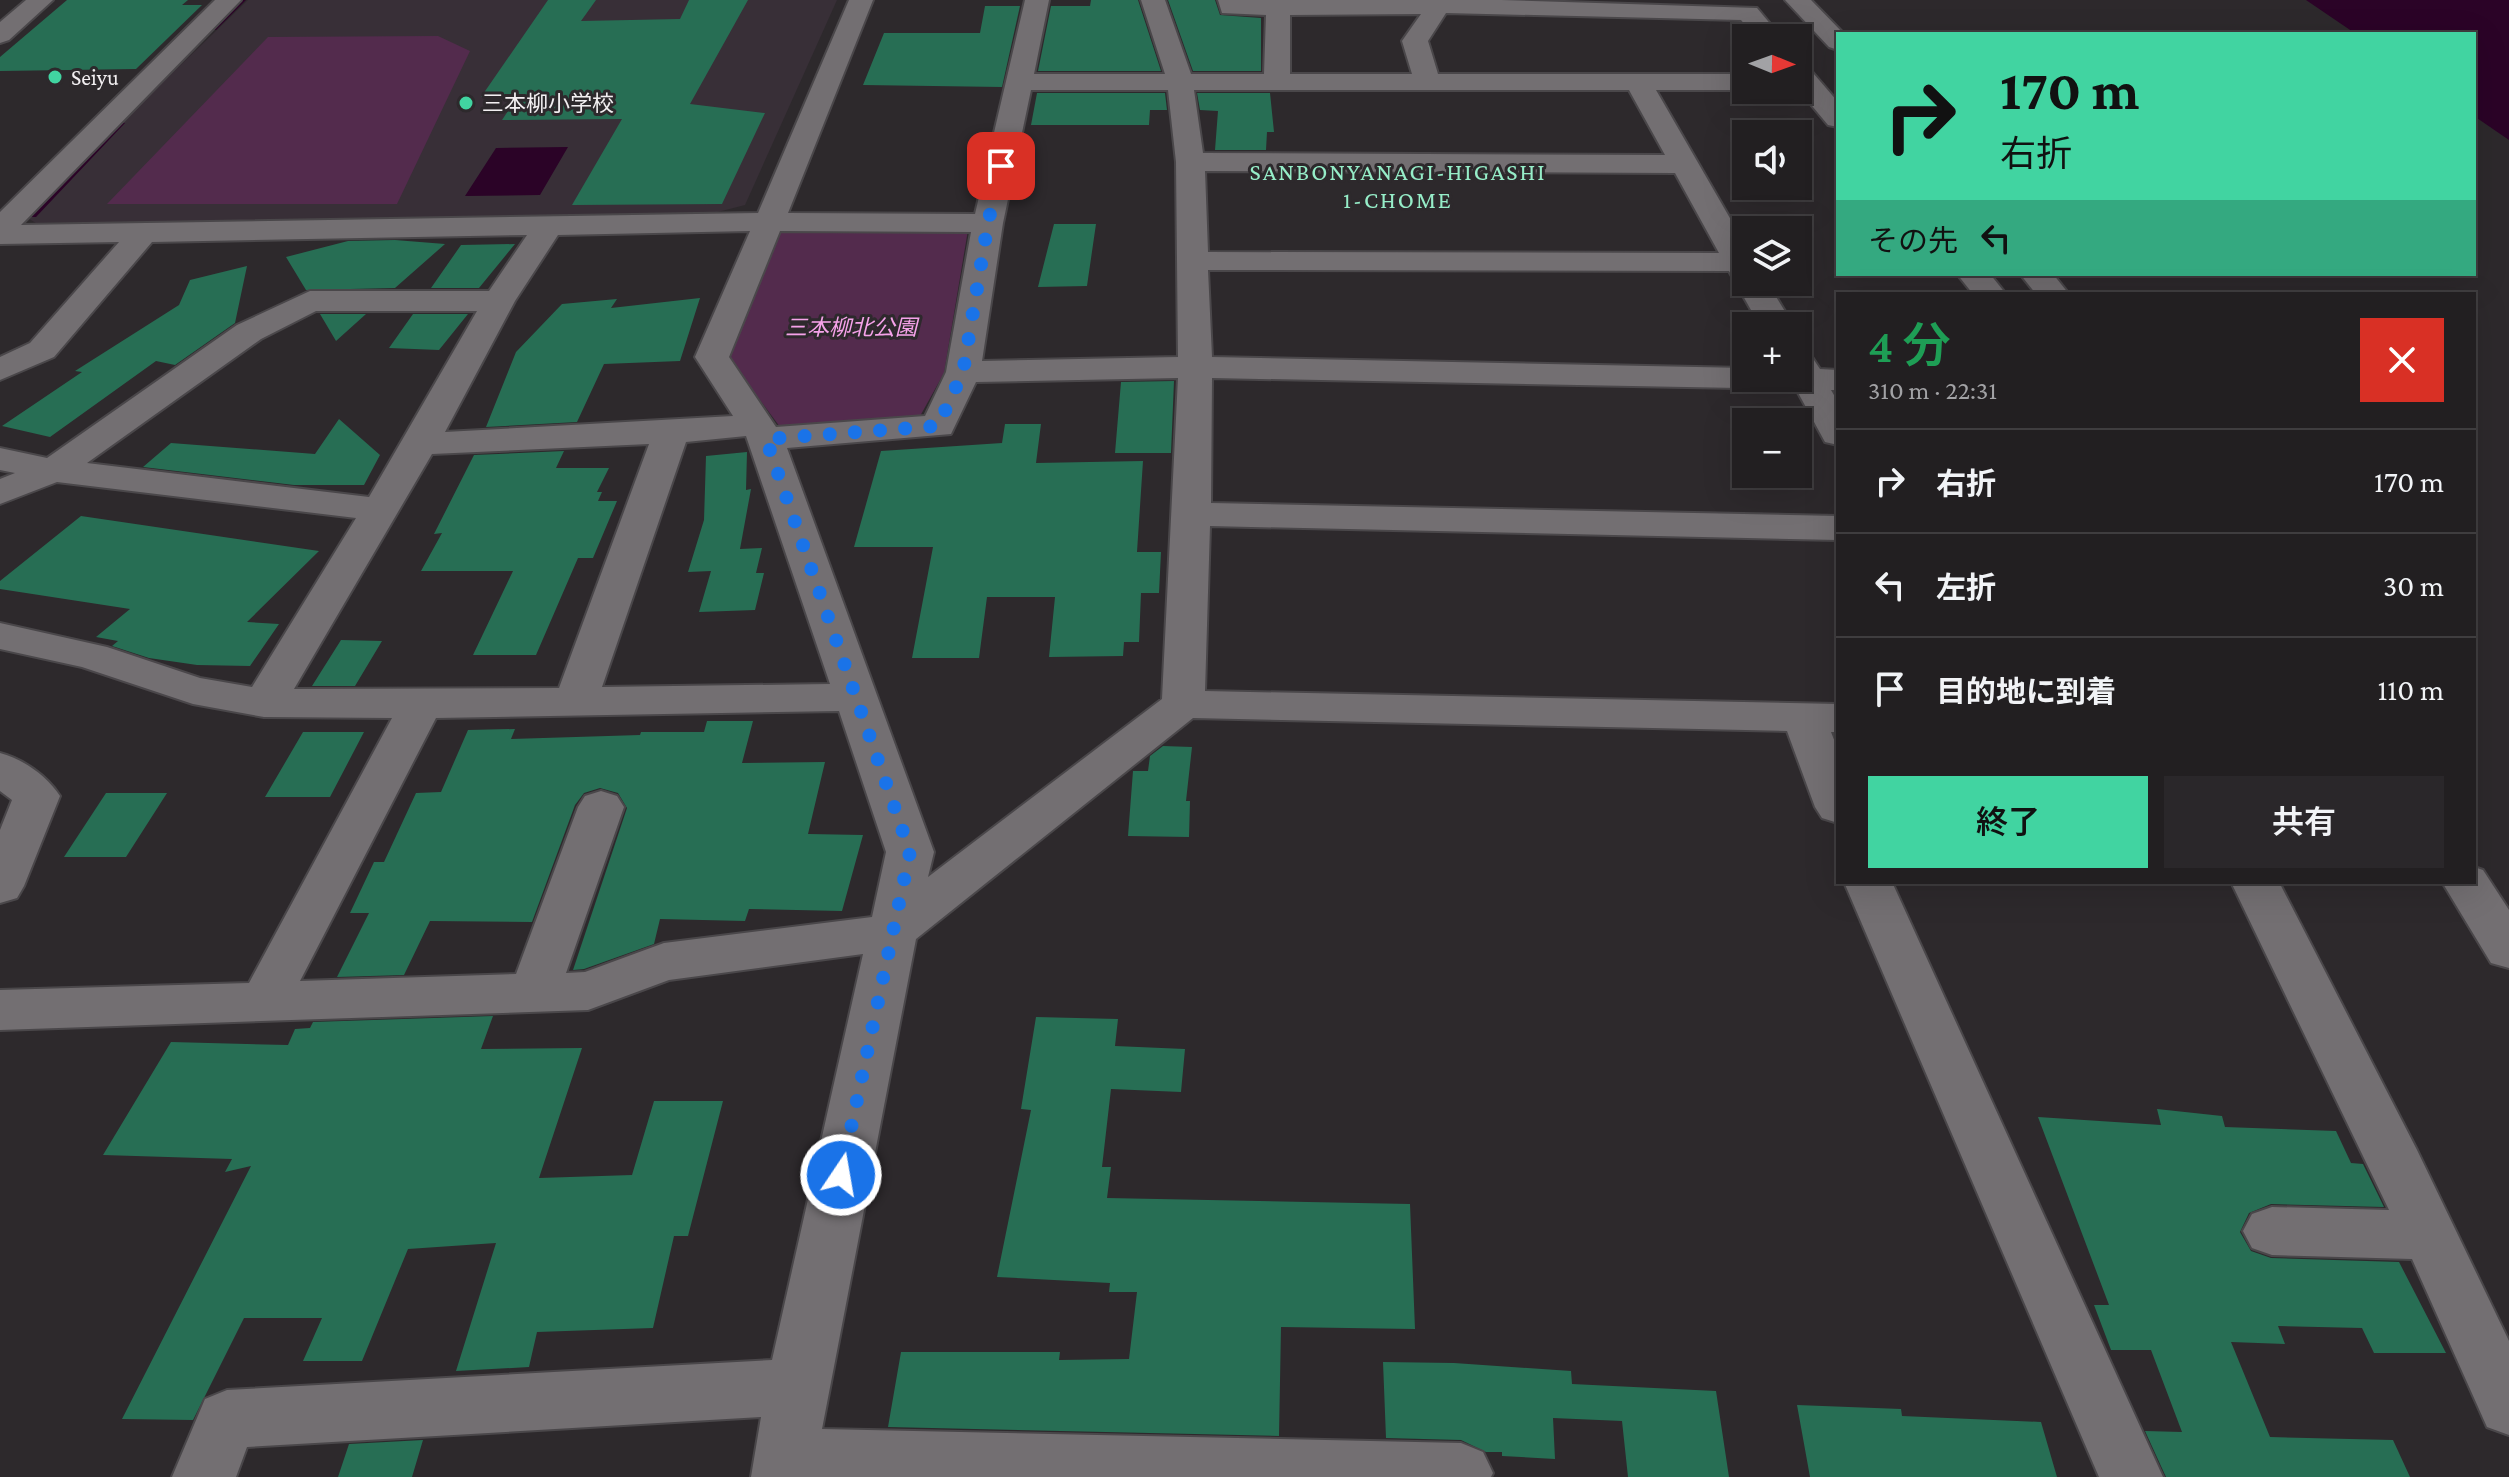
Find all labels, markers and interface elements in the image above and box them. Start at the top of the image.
north arrow [1732,24,1812,104]
map controls [1732,24,1812,488]
text: 170 m [2000,59,2139,121]
icon: right [1868,64,1972,168]
place label: Seiyu [71,65,119,90]
marker: Seiyu [46,68,64,86]
place label: 三本柳小学校 [482,91,614,116]
marker: 三本柳小学校 [457,94,475,112]
button: sound [1732,120,1812,200]
pin [967,132,1035,200]
text: 右折 [2000,134,2072,174]
icon: arrive [979,144,1023,188]
district label: SANBONYANAGI-HIGASHI 1-CHOME [1249,158,1547,213]
button: layers [1732,216,1812,296]
icon: left [1974,216,2018,260]
text: その先 [1868,224,1958,257]
button: + [1732,312,1812,392]
park label: 三本柳北公園 [785,315,920,340]
button: close [2360,318,2444,402]
text: 4 分 [1868,319,1950,372]
text: 310 m · 22:31 [1868,376,1997,405]
button: − [1732,408,1812,488]
icon: right [1868,459,1912,503]
text: 170 m [2374,465,2444,498]
text: 右折 [1936,467,1996,500]
icon: left [1868,563,1912,607]
text: 30 m [2383,569,2444,602]
text: 左折 [1936,571,1996,604]
icon: arrive [1868,667,1912,711]
text: 110 m [2377,673,2444,706]
text: 目的地に到着 [1936,675,2116,708]
button: 終了 [1868,776,2148,868]
button: 共有 [2164,776,2444,868]
position arrow [799,1133,883,1217]

